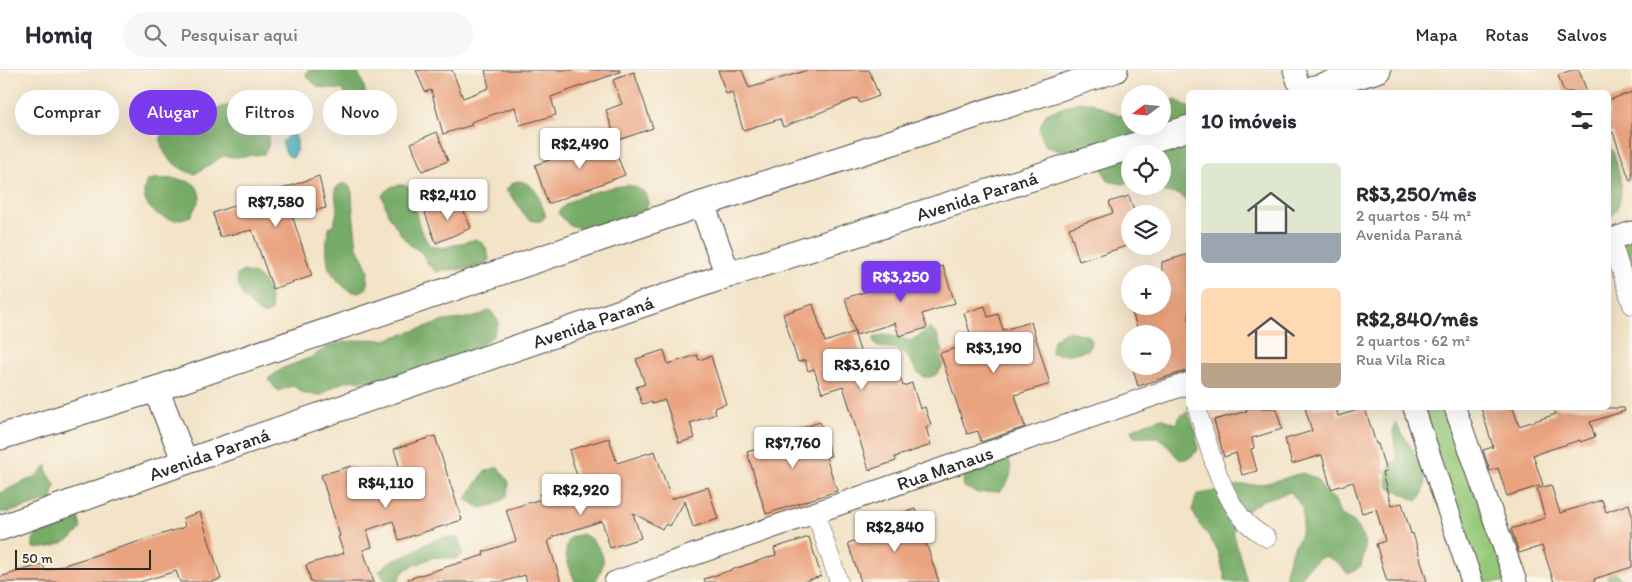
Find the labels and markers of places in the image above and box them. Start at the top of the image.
pin: R$2,490 [534,128,626,170]
pin: R$2,410 [402,178,494,221]
pin: R$7,580 [230,186,322,228]
pin: R$3,250 [855,260,947,303]
pin: R$3,190 [948,332,1040,374]
pin: R$3,610 [816,348,908,391]
pin: R$7,760 [747,426,839,469]
pin: R$4,110 [340,466,432,509]
pin: R$2,920 [535,474,627,516]
pin: R$2,840 [849,510,941,553]

